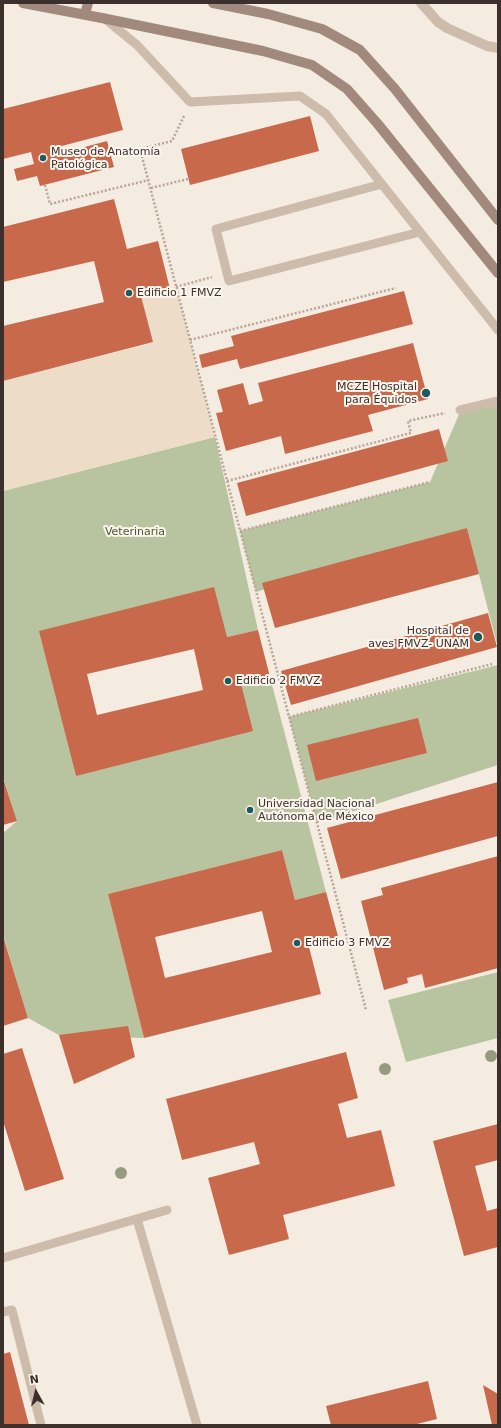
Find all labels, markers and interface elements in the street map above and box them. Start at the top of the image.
place label: Museo de Anatomía Patológica [51,145,160,171]
marker: Museo de Anatomía Patológica [38,153,48,163]
place label: Edificio 1 FMVZ [137,286,222,300]
marker: Edificio 1 FMVZ [124,288,134,298]
place label: MCZE Hospital para Équidos [337,380,417,406]
marker: MCZE Hospital para Équidos [420,387,432,399]
park label: Veterinaria [105,525,165,539]
place label: Hospital de aves FMVZ- UNAM [368,624,469,650]
marker: Hospital de aves FMVZ- UNAM [472,631,484,643]
place label: Edificio 2 FMVZ [236,674,321,688]
marker: Edificio 2 FMVZ [223,676,233,686]
place label: Universidad Nacional Autónoma de México [258,797,374,823]
marker: Universidad Nacional Autónoma de México [245,805,255,815]
place label: Edificio 3 FMVZ [305,936,390,950]
marker: Edificio 3 FMVZ [292,938,302,948]
north arrow [16,1372,56,1412]
text: N [29,1373,40,1387]

